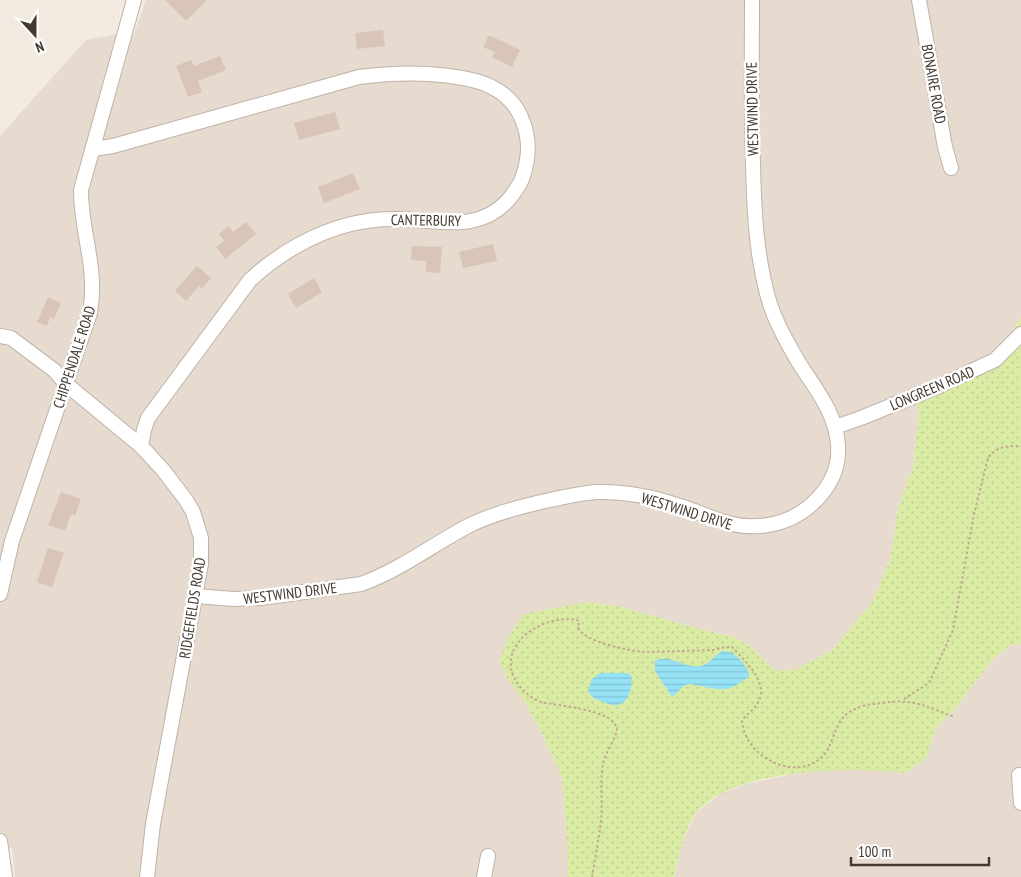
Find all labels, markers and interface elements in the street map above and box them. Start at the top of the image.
north arrow [10,10,60,60]
text: N [33,37,46,57]
street label: BONAIRE ROAD [918,43,950,125]
street label: WESTWIND DRIVE [742,62,762,156]
street label: CANTERBURY [391,210,461,230]
street label: CHIPPENDALE ROAD [48,303,100,411]
street label: LONGREEN ROAD [887,362,977,414]
street label: WESTWIND DRIVE [639,488,735,534]
street label: RIDGEFIELDS ROAD [175,556,209,660]
street label: WESTWIND DRIVE [242,578,338,608]
scale bar [851,834,988,866]
text: 100 m [858,842,891,861]

